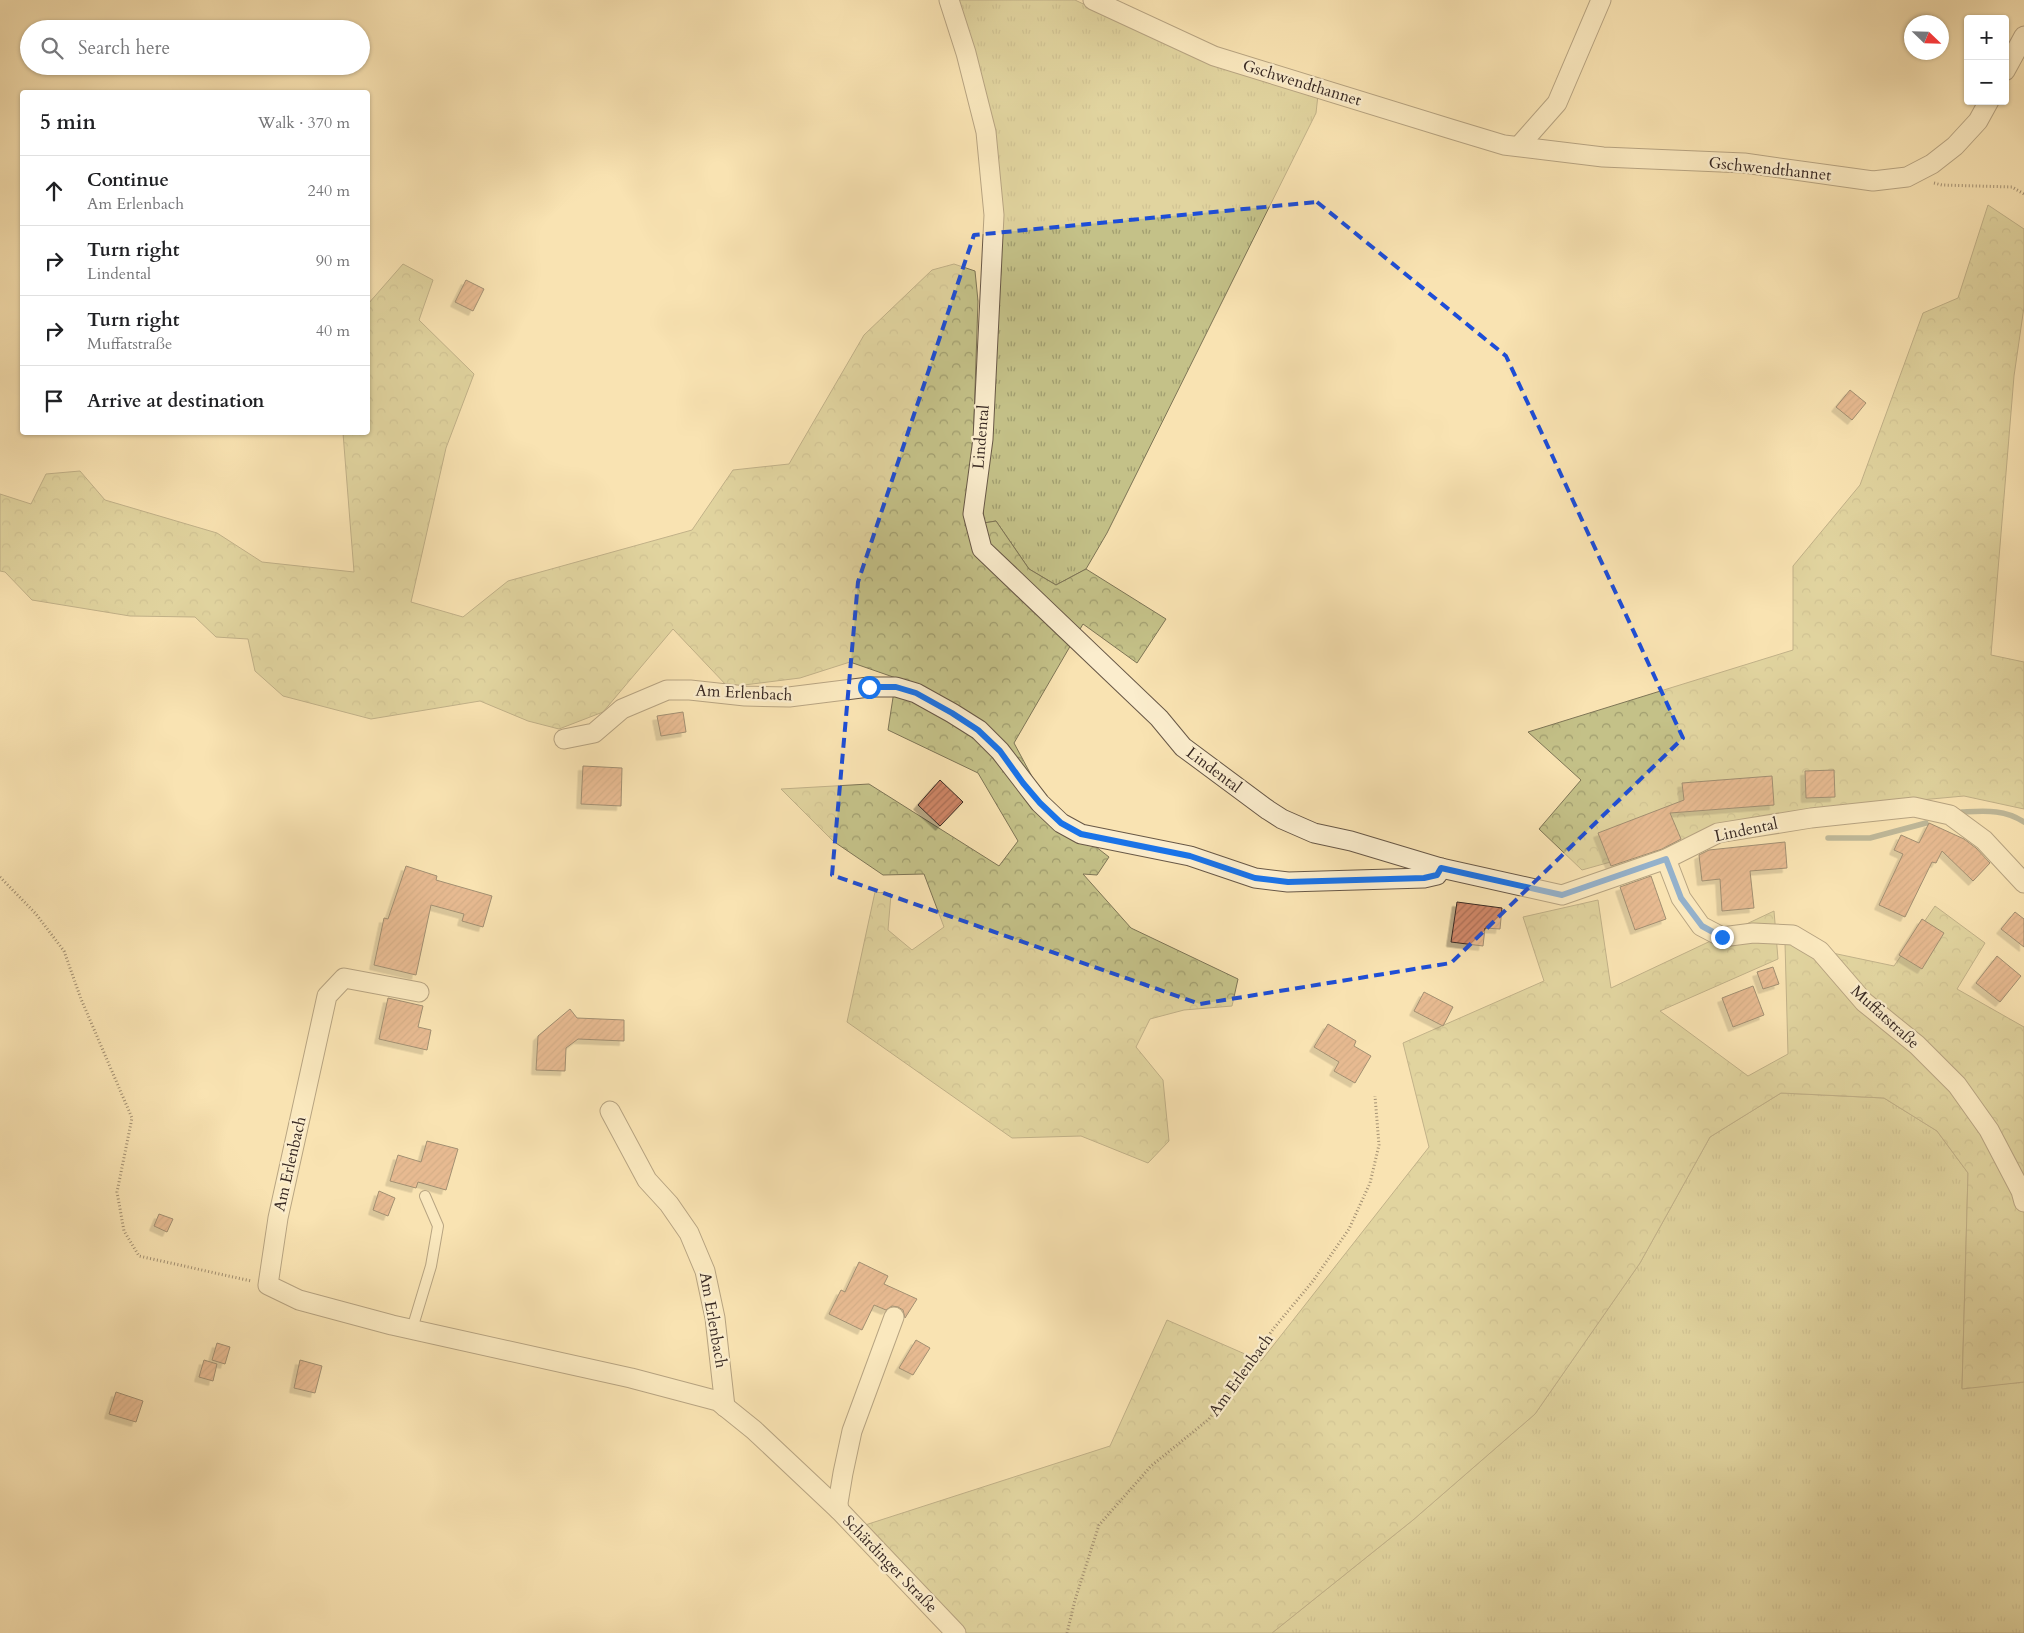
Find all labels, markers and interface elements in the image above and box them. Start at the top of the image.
north arrow [1904,15,1949,60]
map controls [1964,15,2009,105]
button: + [1964,15,2009,60]
search box [20,20,370,75]
icon: search [38,34,66,62]
text: Search here [78,35,170,61]
street label: Gschwendthannet [1240,54,1364,112]
button: − [1964,60,2009,105]
text: 5 min [40,108,96,137]
text: Walk · 370 m [258,112,350,134]
street label: Gschwendthannet [1708,152,1832,186]
text: Continue [87,167,169,193]
icon: ahead [40,177,68,205]
text: 240 m [308,180,350,202]
text: Am Erlenbach [87,193,184,215]
text: Turn right [87,237,179,263]
icon: right [40,247,68,275]
text: 90 m [316,250,350,272]
text: Lindental [87,263,151,285]
text: Turn right [87,307,179,333]
icon: right [40,317,68,345]
text: 40 m [316,320,350,342]
text: Muffatstraße [87,333,172,355]
icon: arrive [40,387,68,415]
text: Arrive at destination [87,388,264,414]
street label: Lindental [967,404,995,470]
route start [858,676,881,699]
street label: Am Erlenbach [695,679,793,707]
street label: Lindental [1182,742,1246,798]
street label: Lindental [1712,813,1780,847]
route end [1711,926,1734,949]
street label: Muffatstraße [1846,980,1924,1054]
street label: Am Erlenbach [268,1114,312,1214]
street label: Am Erlenbach [694,1270,732,1370]
street label: Am Erlenbach [1204,1329,1279,1421]
street label: Schärdinger Straße [838,1510,942,1618]

